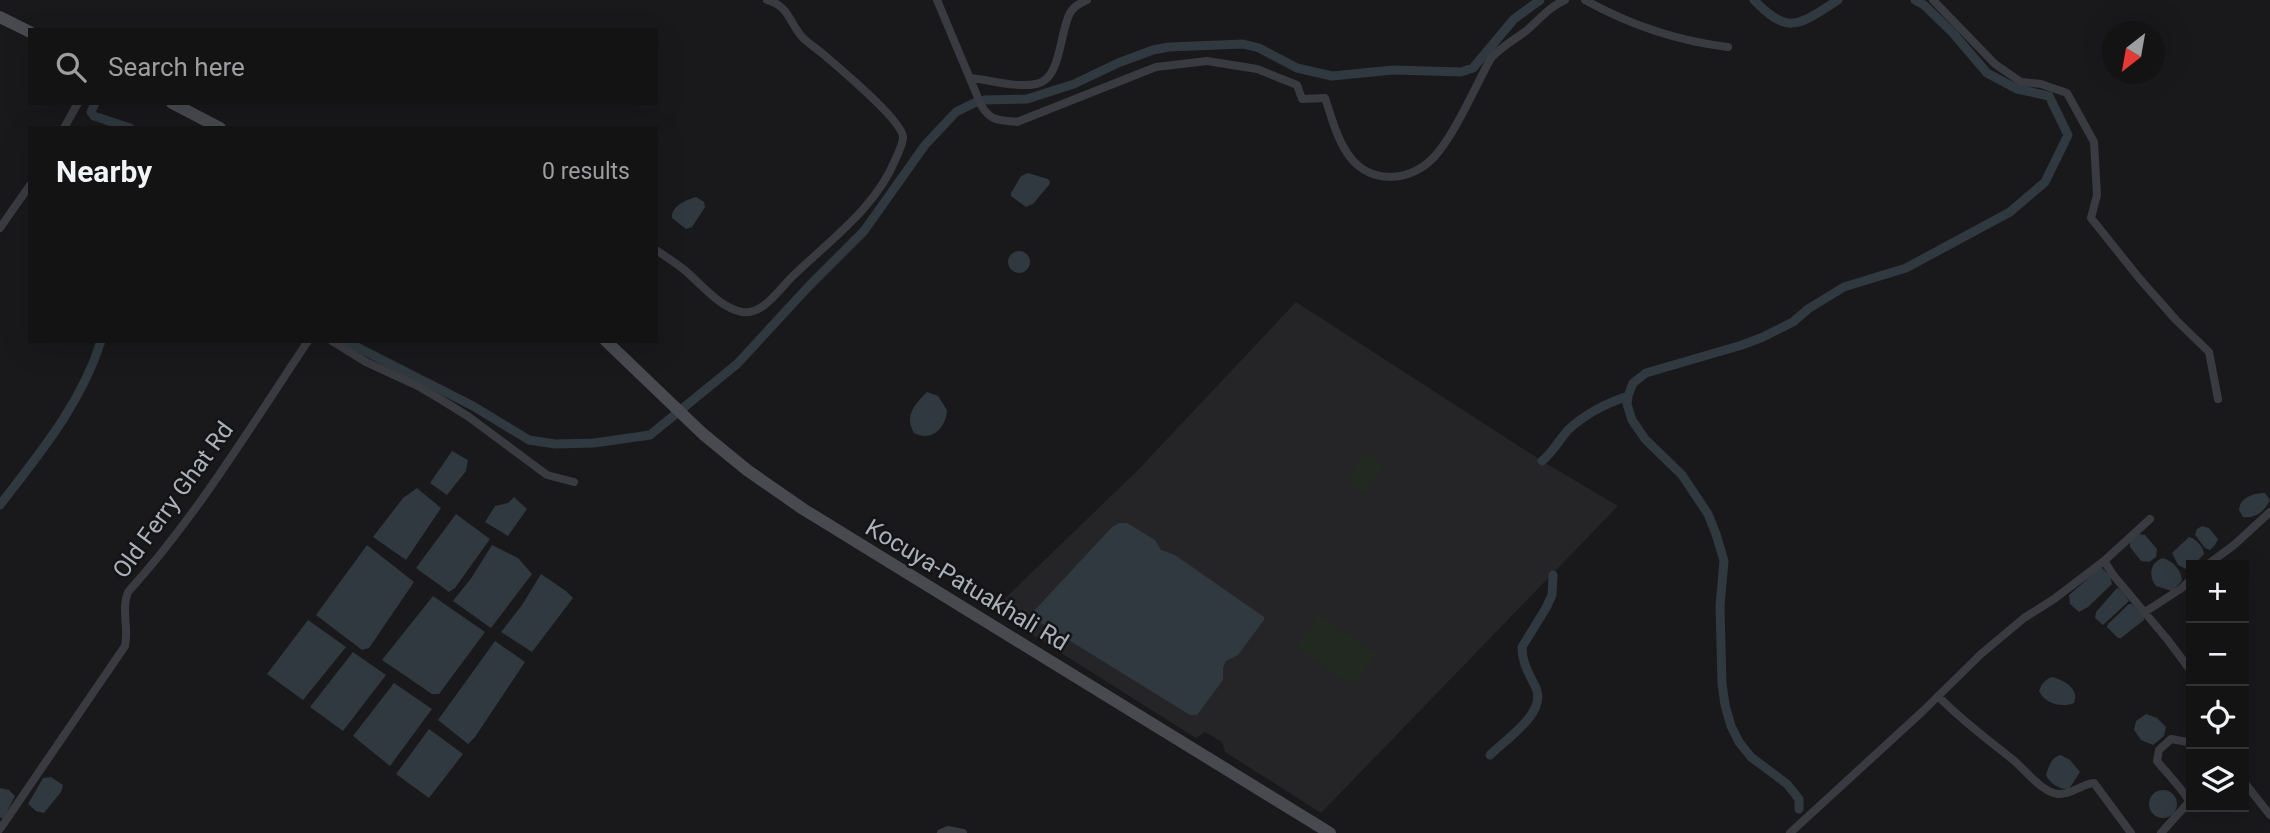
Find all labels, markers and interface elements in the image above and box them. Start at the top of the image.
north arrow [2102,21,2165,84]
search box [28,28,658,105]
icon: search [52,48,90,86]
text: Search here [108,52,245,82]
text: Nearby [56,154,152,189]
text: 0 results [542,158,630,185]
street label: Old Ferry Ghat Rd [107,416,239,584]
street label: Kocuya-Patuakhali Rd [860,513,1074,657]
map controls [2186,560,2249,812]
button: + [2186,560,2249,623]
button: − [2186,623,2249,686]
button: locate [2186,686,2249,749]
button: layers [2186,749,2249,812]

